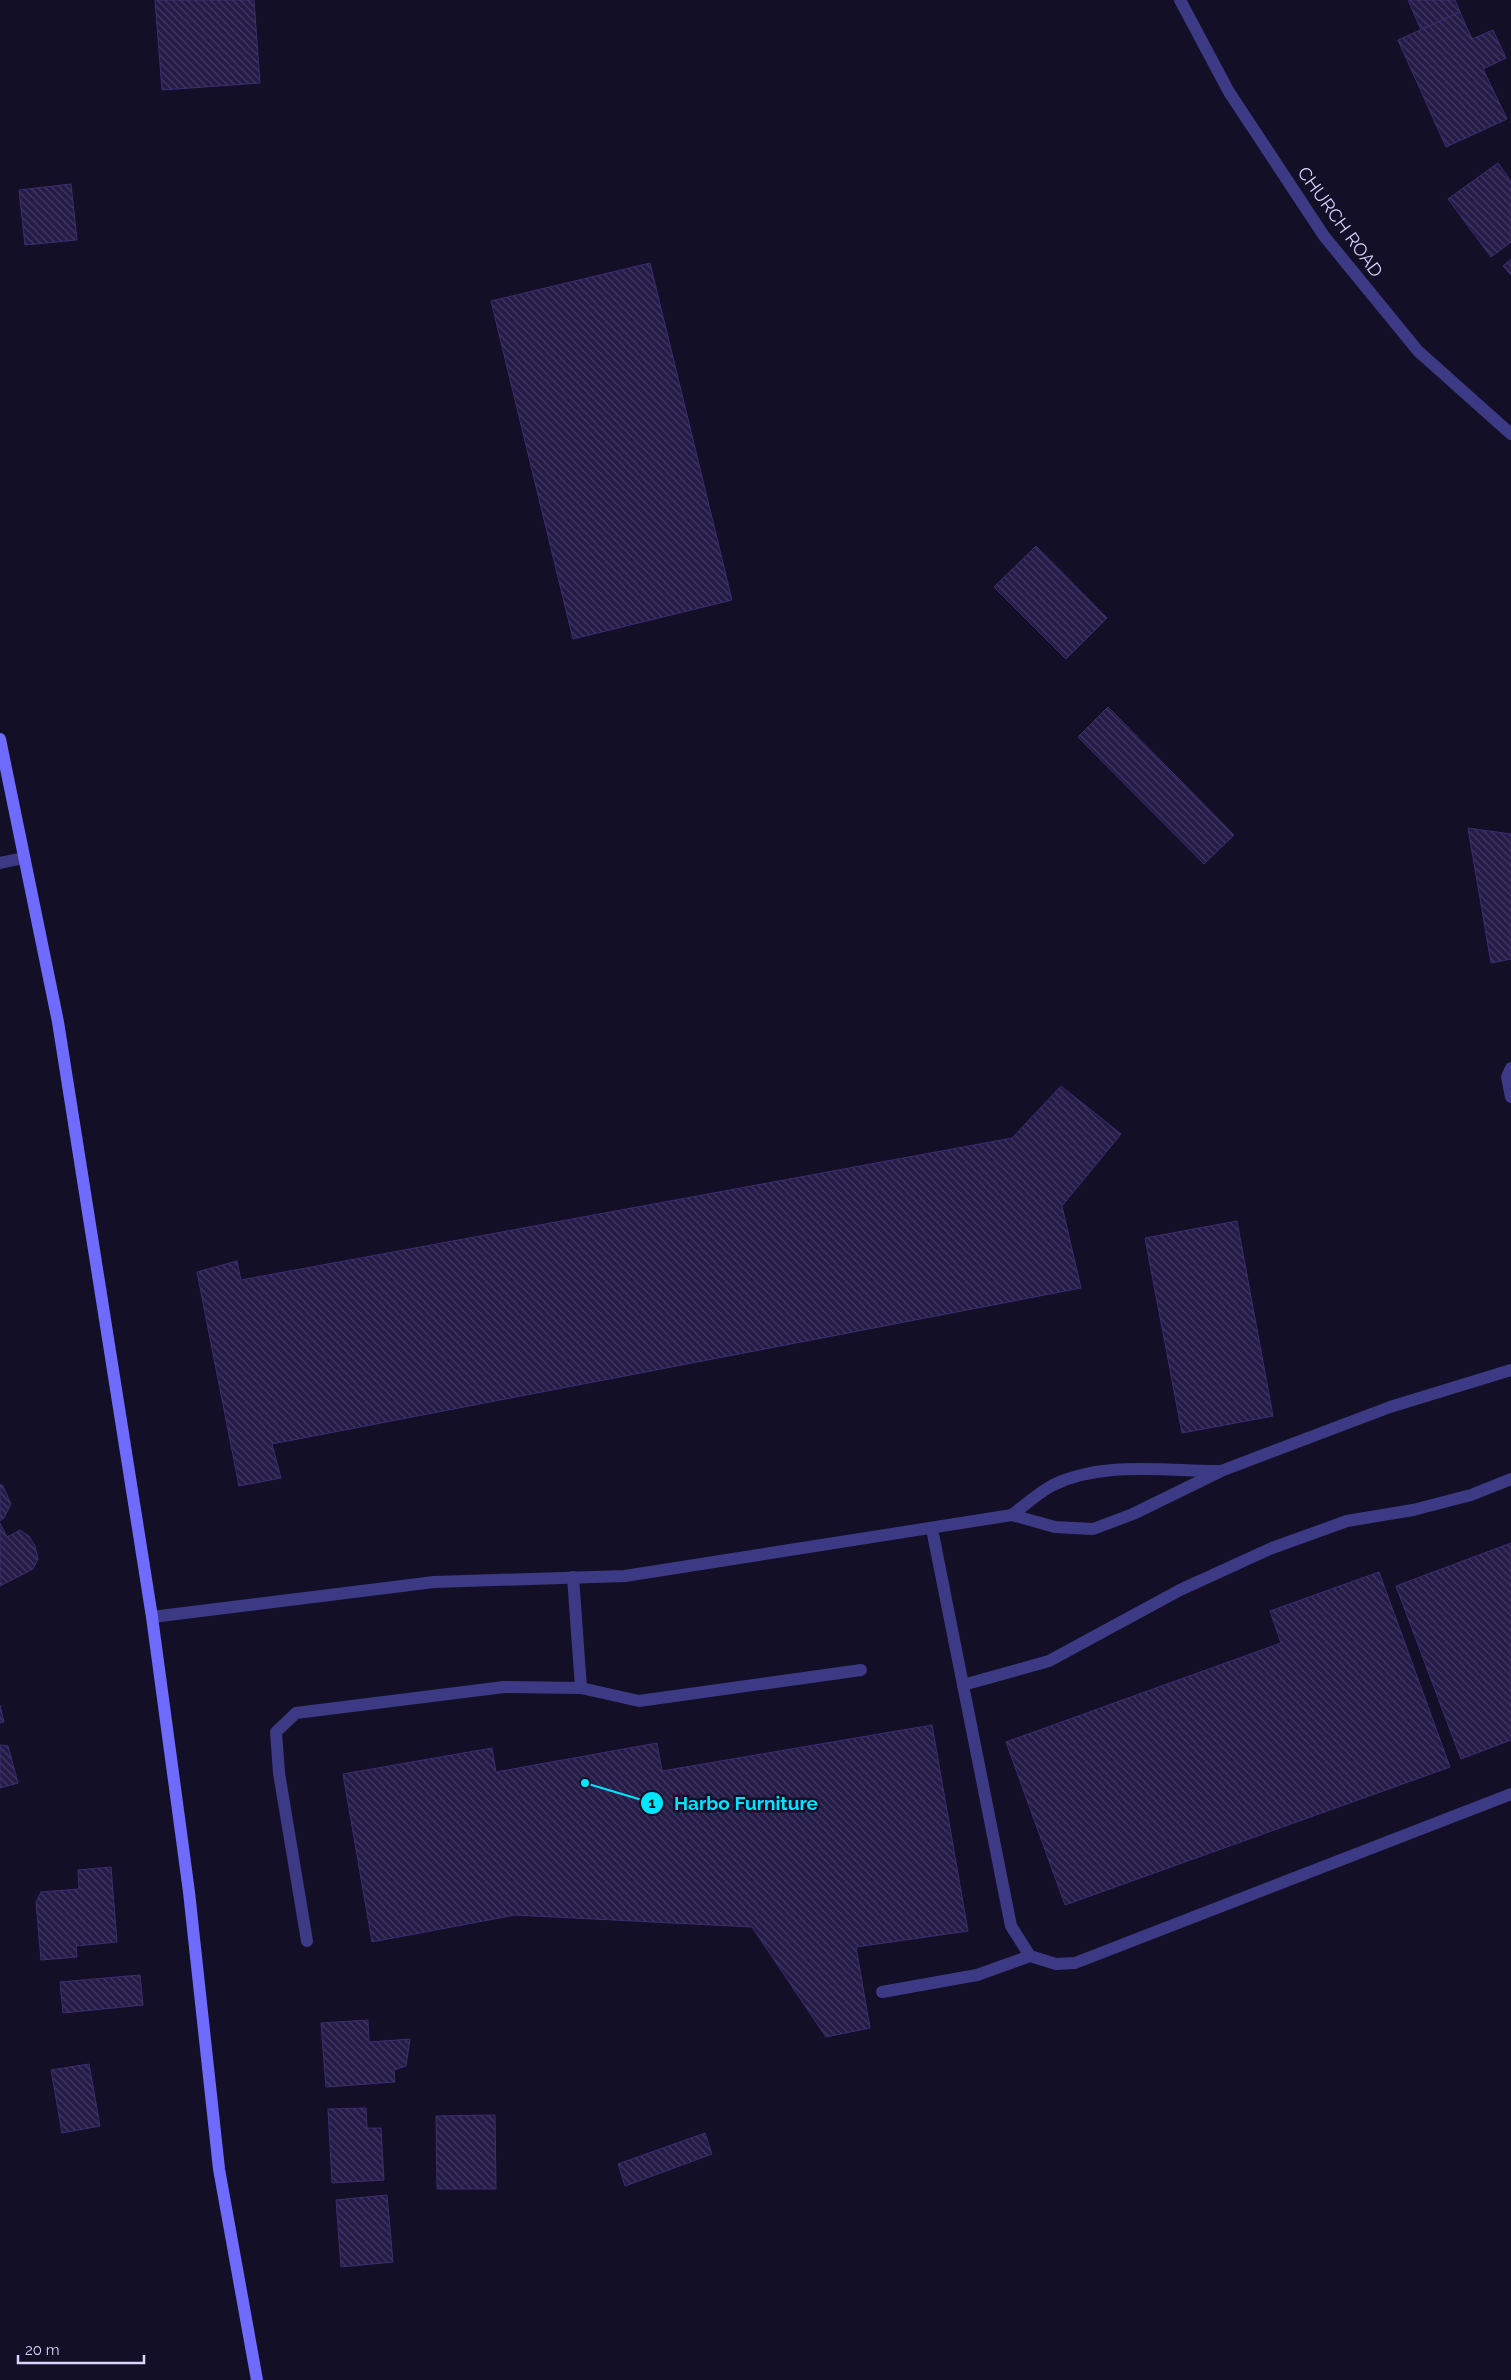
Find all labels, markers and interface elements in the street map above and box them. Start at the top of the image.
street label: CHURCH ROAD [1293,163,1387,281]
callout: Harbo Furniture [639,1786,828,1820]
text: Harbo Furniture [674,1792,818,1814]
text: 1 [648,1794,656,1812]
scale bar [18,2332,144,2364]
text: 20 m [25,2341,60,2359]

